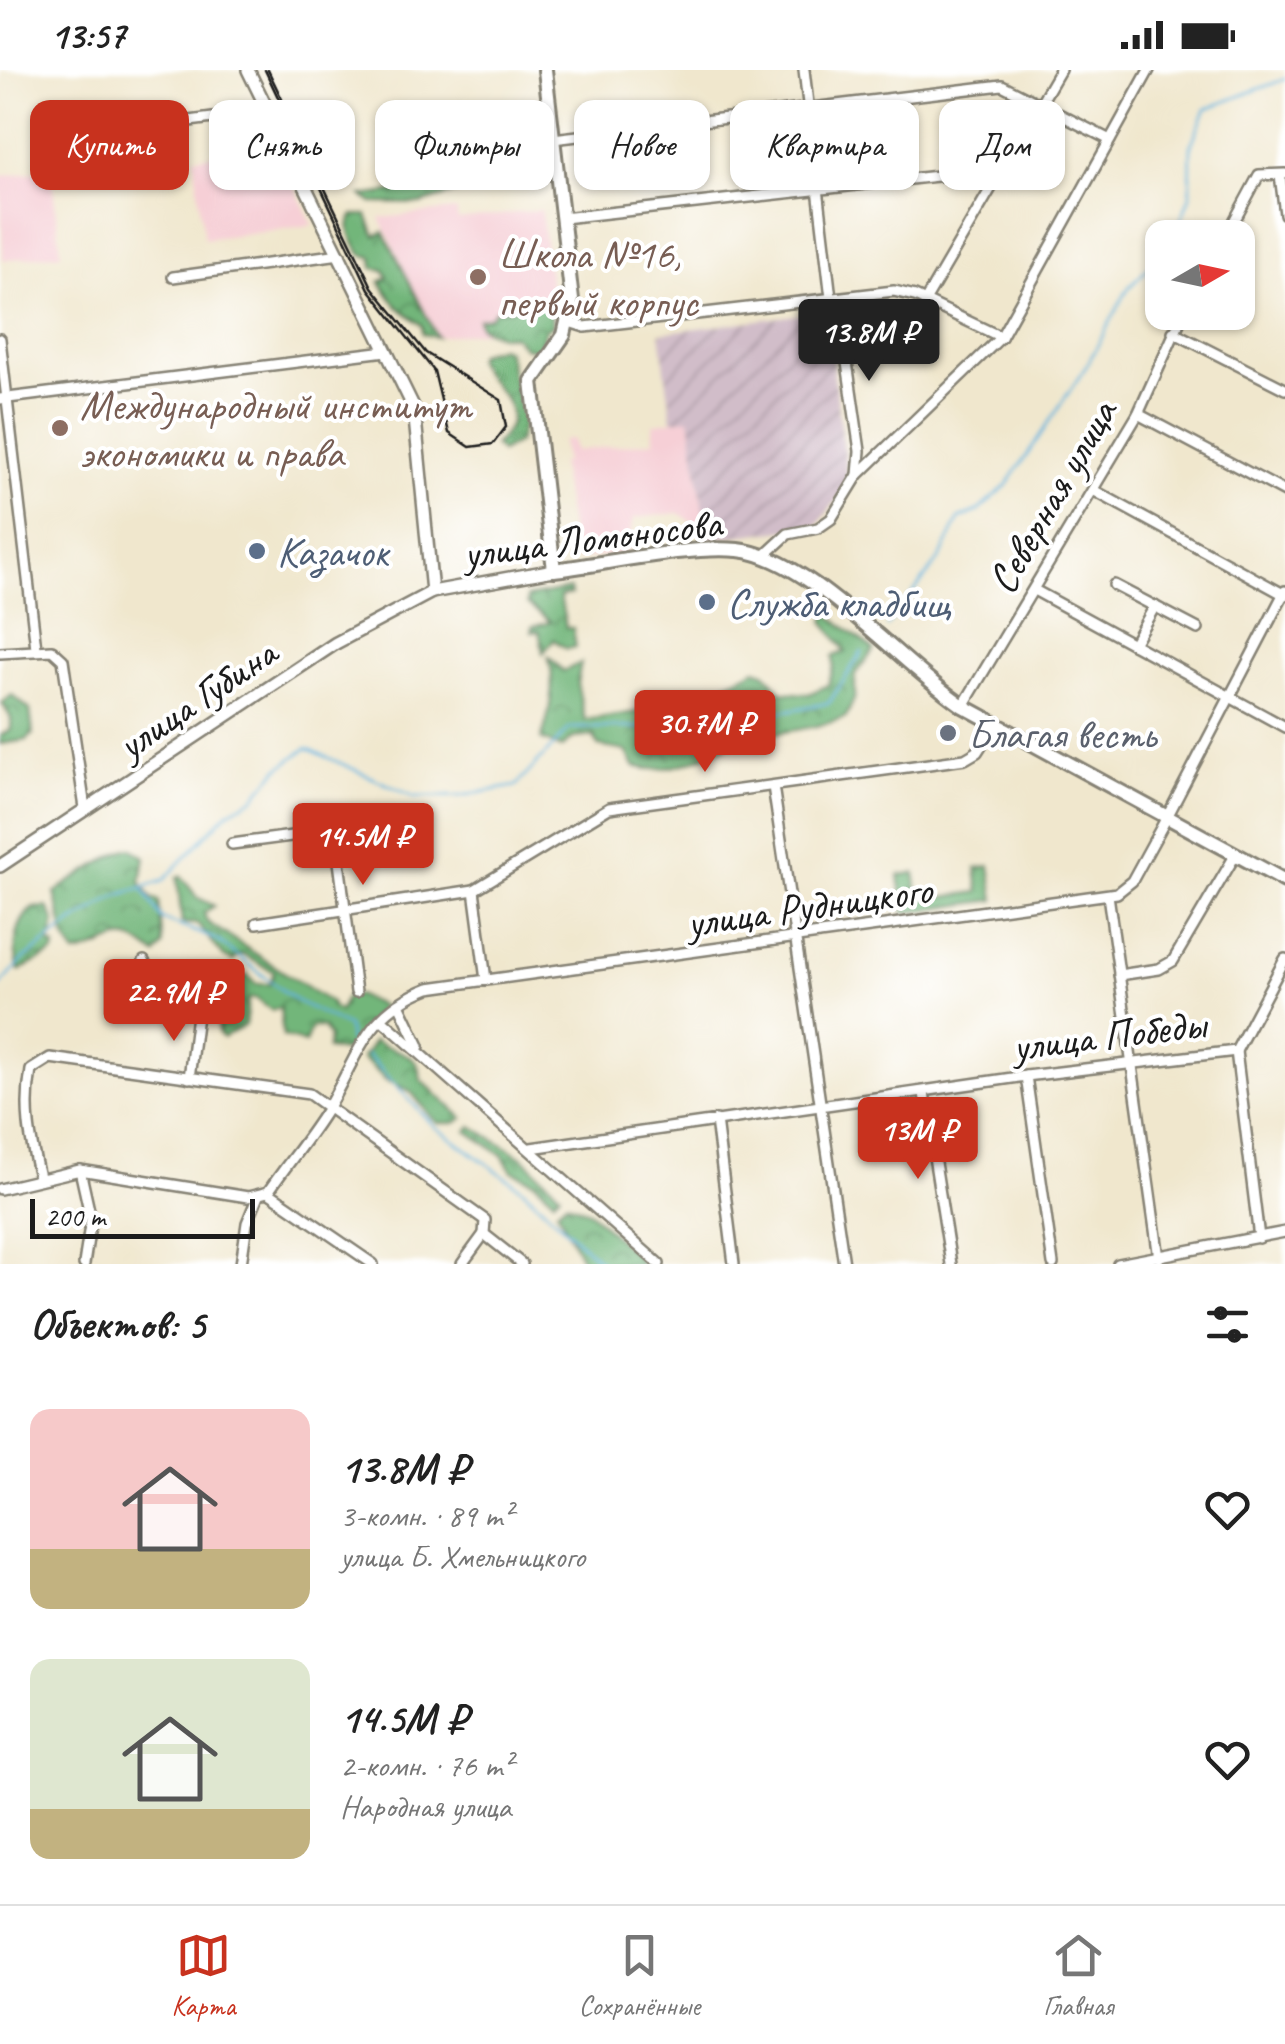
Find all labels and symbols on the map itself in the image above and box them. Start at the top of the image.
north arrow [1145,220,1255,330]
place label: Школа №16, первый корпус [498,228,700,329]
marker: Школа №16, первый корпус [467,266,489,288]
pin: 13.8M ₽ [777,299,961,384]
place label: Международный институт экономики и права [80,379,473,480]
street label: Северная улица [976,388,1130,603]
marker: Международный институт экономики и права [49,417,71,439]
street label: улица Ломоносова [457,496,727,581]
place label: Казачок [277,526,391,579]
marker: Казачок [246,540,268,562]
place label: Служба кладбищ [727,577,952,630]
marker: Служба кладбищ [696,591,718,613]
street label: улица Губина [105,625,290,773]
pin: 30.7M ₽ [613,690,797,775]
place label: Благая весть [968,708,1159,761]
marker: Благая весть [937,722,959,744]
pin: 14.5M ₽ [271,803,455,888]
street label: улица Рудницкого [680,863,937,950]
pin: 22.9M ₽ [82,959,266,1044]
street label: улица Победы [1007,997,1211,1074]
pin: 13M ₽ [848,1097,988,1182]
scale bar [30,1194,255,1238]

